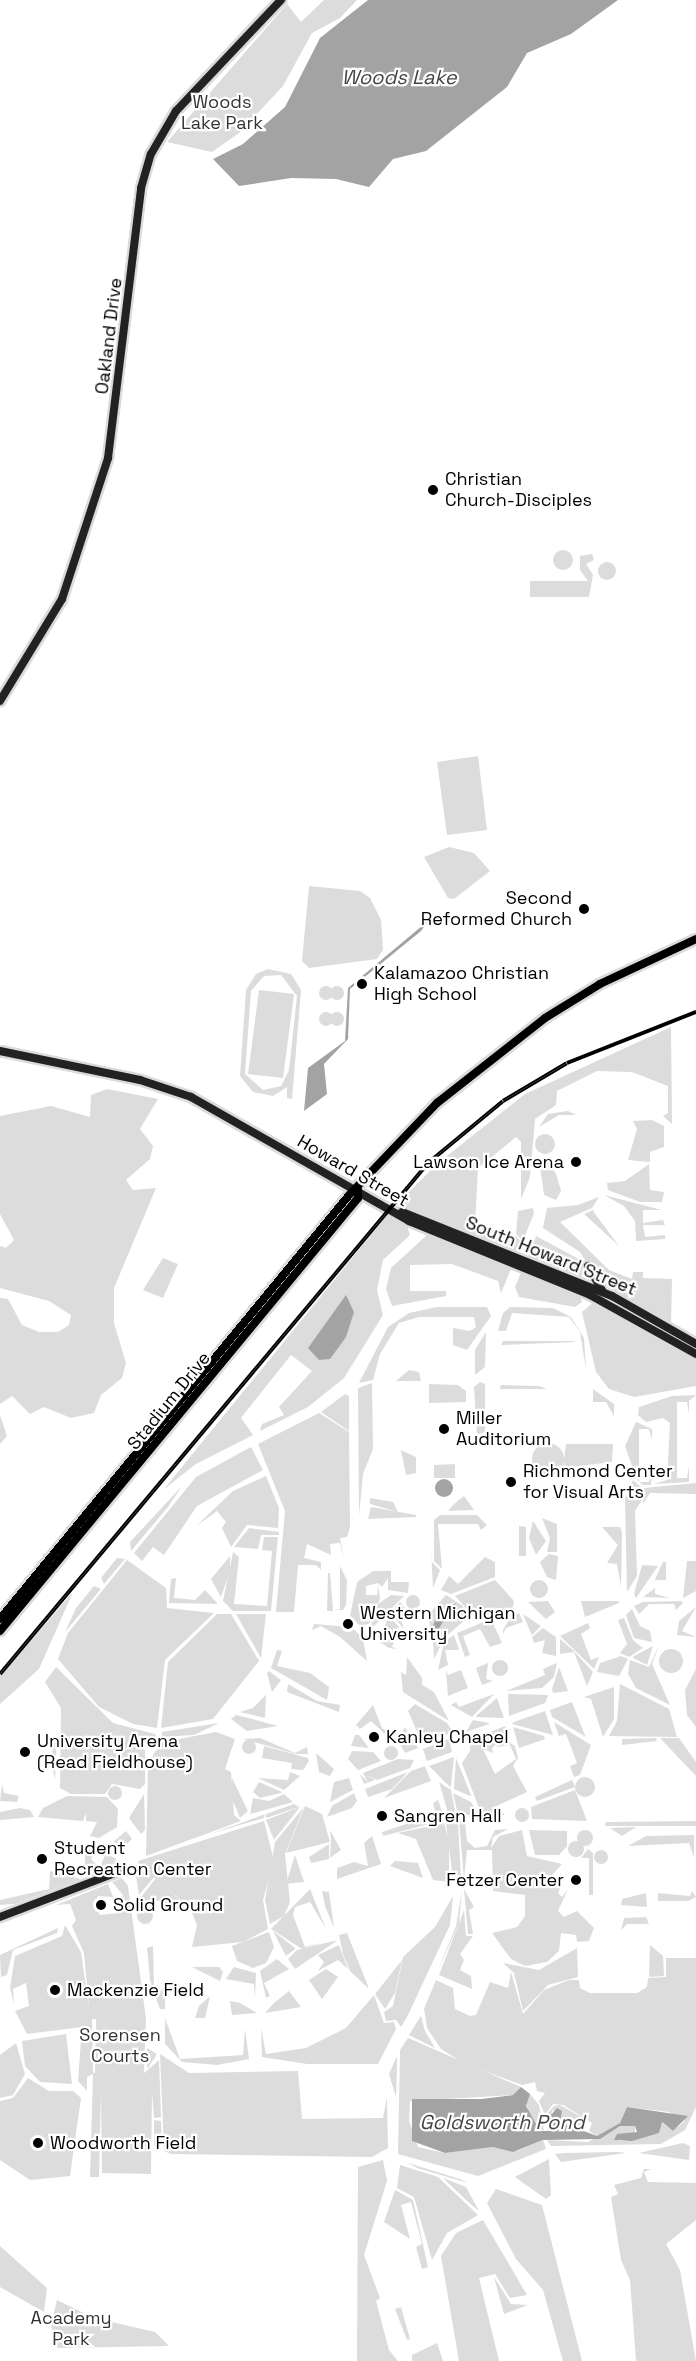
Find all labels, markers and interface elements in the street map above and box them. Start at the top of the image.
water label: Woods Lake [342,65,456,89]
park label: Woods Lake Park [181,92,263,134]
street label: Oakland Drive [91,277,127,395]
place label: Christian Church-Disciples [445,469,592,512]
marker: Christian Church-Disciples [426,483,440,497]
place label: Second Reformed Church [421,888,572,930]
marker: Second Reformed Church [577,902,591,916]
place label: Kalamazoo Christian High School [374,963,549,1006]
marker: Kalamazoo Christian High School [355,977,369,991]
street label: Howard Street [293,1130,413,1212]
place label: Lawson Ice Arena [413,1151,564,1173]
marker: Lawson Ice Arena [569,1155,583,1169]
street label: South Howard Street [462,1212,640,1300]
street label: Stadium Drive [123,1348,215,1454]
place label: Miller Auditorium [456,1408,551,1450]
marker: Miller Auditorium [437,1422,451,1436]
place label: Richmond Center for Visual Arts [523,1461,673,1504]
marker: Richmond Center for Visual Arts [504,1475,518,1489]
place label: Western Michigan University [360,1603,516,1646]
marker: Western Michigan University [341,1617,355,1631]
place label: Kanley Chapel [386,1726,509,1748]
marker: Kanley Chapel [367,1730,381,1744]
place label: University Arena (Read Fieldhouse) [37,1731,193,1774]
marker: University Arena (Read Fieldhouse) [18,1745,32,1759]
place label: Sangren Hall [394,1805,502,1827]
marker: Sangren Hall [375,1809,389,1823]
place label: Student Recreation Center [54,1838,212,1880]
marker: Student Recreation Center [35,1852,49,1866]
place label: Fetzer Center [446,1869,564,1891]
marker: Fetzer Center [569,1873,583,1887]
place label: Solid Ground [113,1894,223,1916]
marker: Solid Ground [94,1898,108,1912]
place label: Mackenzie Field [67,1979,204,2001]
marker: Mackenzie Field [48,1983,62,1997]
park label: Sorensen Courts [79,2025,161,2068]
water label: Goldsworth Pond [419,2110,585,2134]
place label: Woodworth Field [50,2132,196,2154]
marker: Woodworth Field [31,2136,45,2150]
park label: Academy Park [31,2308,111,2350]

